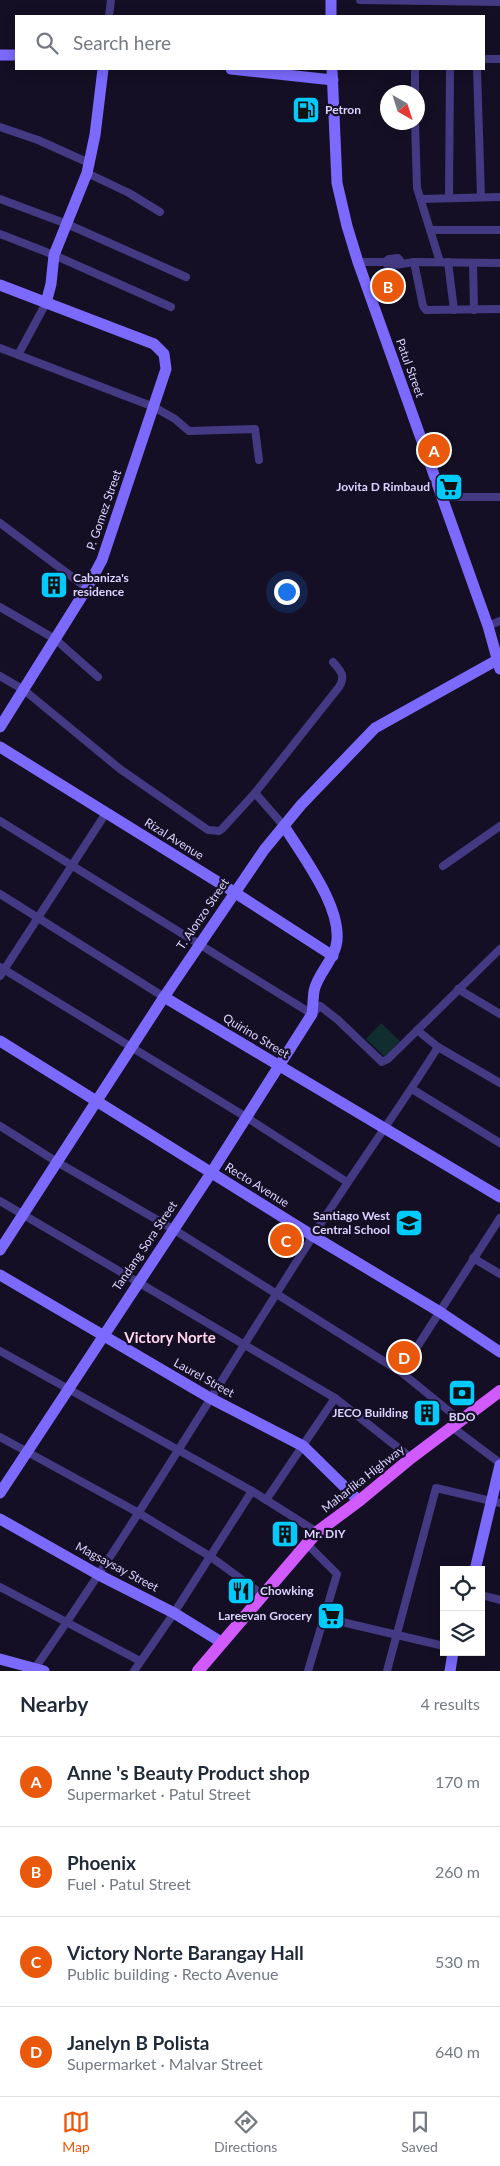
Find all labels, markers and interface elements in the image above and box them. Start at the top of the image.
search box [15,15,485,70]
icon: search [33,29,61,57]
text: Search here [73,31,171,54]
north arrow [380,85,425,130]
fuel station icon: Petron [291,95,321,125]
place label: Petron [325,102,361,117]
pin: B [372,267,404,305]
street label: Patul Street [393,336,428,400]
pin: A [418,431,450,469]
street label: P. Gomez Street [83,467,124,552]
supermarket icon: Jovita D Rimbaud [434,472,464,502]
place label: Jovita D Rimbaud [336,479,430,494]
building icon: Cabaniza's residence [39,570,69,600]
place label: Cabaniza's residence [73,570,129,599]
your location [274,579,300,605]
street label: Rizal Avenue [142,814,207,863]
street label: T. Alonzo Street [173,875,232,952]
street label: Quirino Street [220,1010,293,1062]
street label: Recto Avenue [222,1159,292,1210]
street label: Tandang Sora Street [109,1197,181,1294]
place label: Santiago West Central School [312,1208,391,1237]
school or university icon: Santiago West Central School [394,1208,424,1238]
pin: C [270,1221,302,1259]
district label: Victory Norte [123,1328,216,1346]
pin: D [388,1338,420,1376]
street label: Laurel Street [171,1355,238,1401]
bank icon: BDO [447,1378,477,1408]
building icon: JECO Building [412,1398,442,1428]
place label: JECO Building [332,1405,409,1420]
place label: BDO [449,1409,476,1424]
street label: Maharlika Highway [318,1441,408,1516]
building icon: Mr. DIY [270,1519,300,1549]
place label: Mr. DIY [304,1526,346,1541]
street label: Magsaysay Street [73,1538,162,1595]
map controls [440,1566,485,1656]
button: locate [440,1566,485,1611]
restaurant icon: Chowking [226,1576,256,1606]
place label: Chowking [260,1583,314,1598]
supermarket icon: Lareevan Grocery [316,1601,346,1631]
place label: Lareevan Grocery [218,1608,313,1623]
button: layers [440,1611,485,1656]
text: Nearby [20,1691,88,1716]
text: 4 results [420,1694,480,1713]
text: Anne 's Beauty Product shop [67,1761,310,1784]
text: A [30,1772,42,1791]
text: 170 m [435,1772,480,1791]
text: Supermarket · Patul Street [67,1784,251,1803]
text: Phoenix [67,1851,136,1874]
text: B [31,1862,41,1881]
text: 260 m [435,1862,480,1881]
text: Fuel · Patul Street [67,1874,191,1893]
text: Victory Norte Barangay Hall [67,1941,304,1964]
text: C [31,1952,41,1971]
text: 530 m [435,1952,480,1971]
text: Public building · Recto Avenue [67,1964,279,1983]
text: Janelyn B Polista [67,2031,209,2054]
text: D [30,2042,42,2061]
text: 640 m [435,2042,480,2061]
text: Supermarket · Malvar Street [67,2054,263,2073]
tab: Map [62,2108,90,2155]
tab: Directions [214,2108,277,2155]
tab: Saved [401,2108,438,2155]

